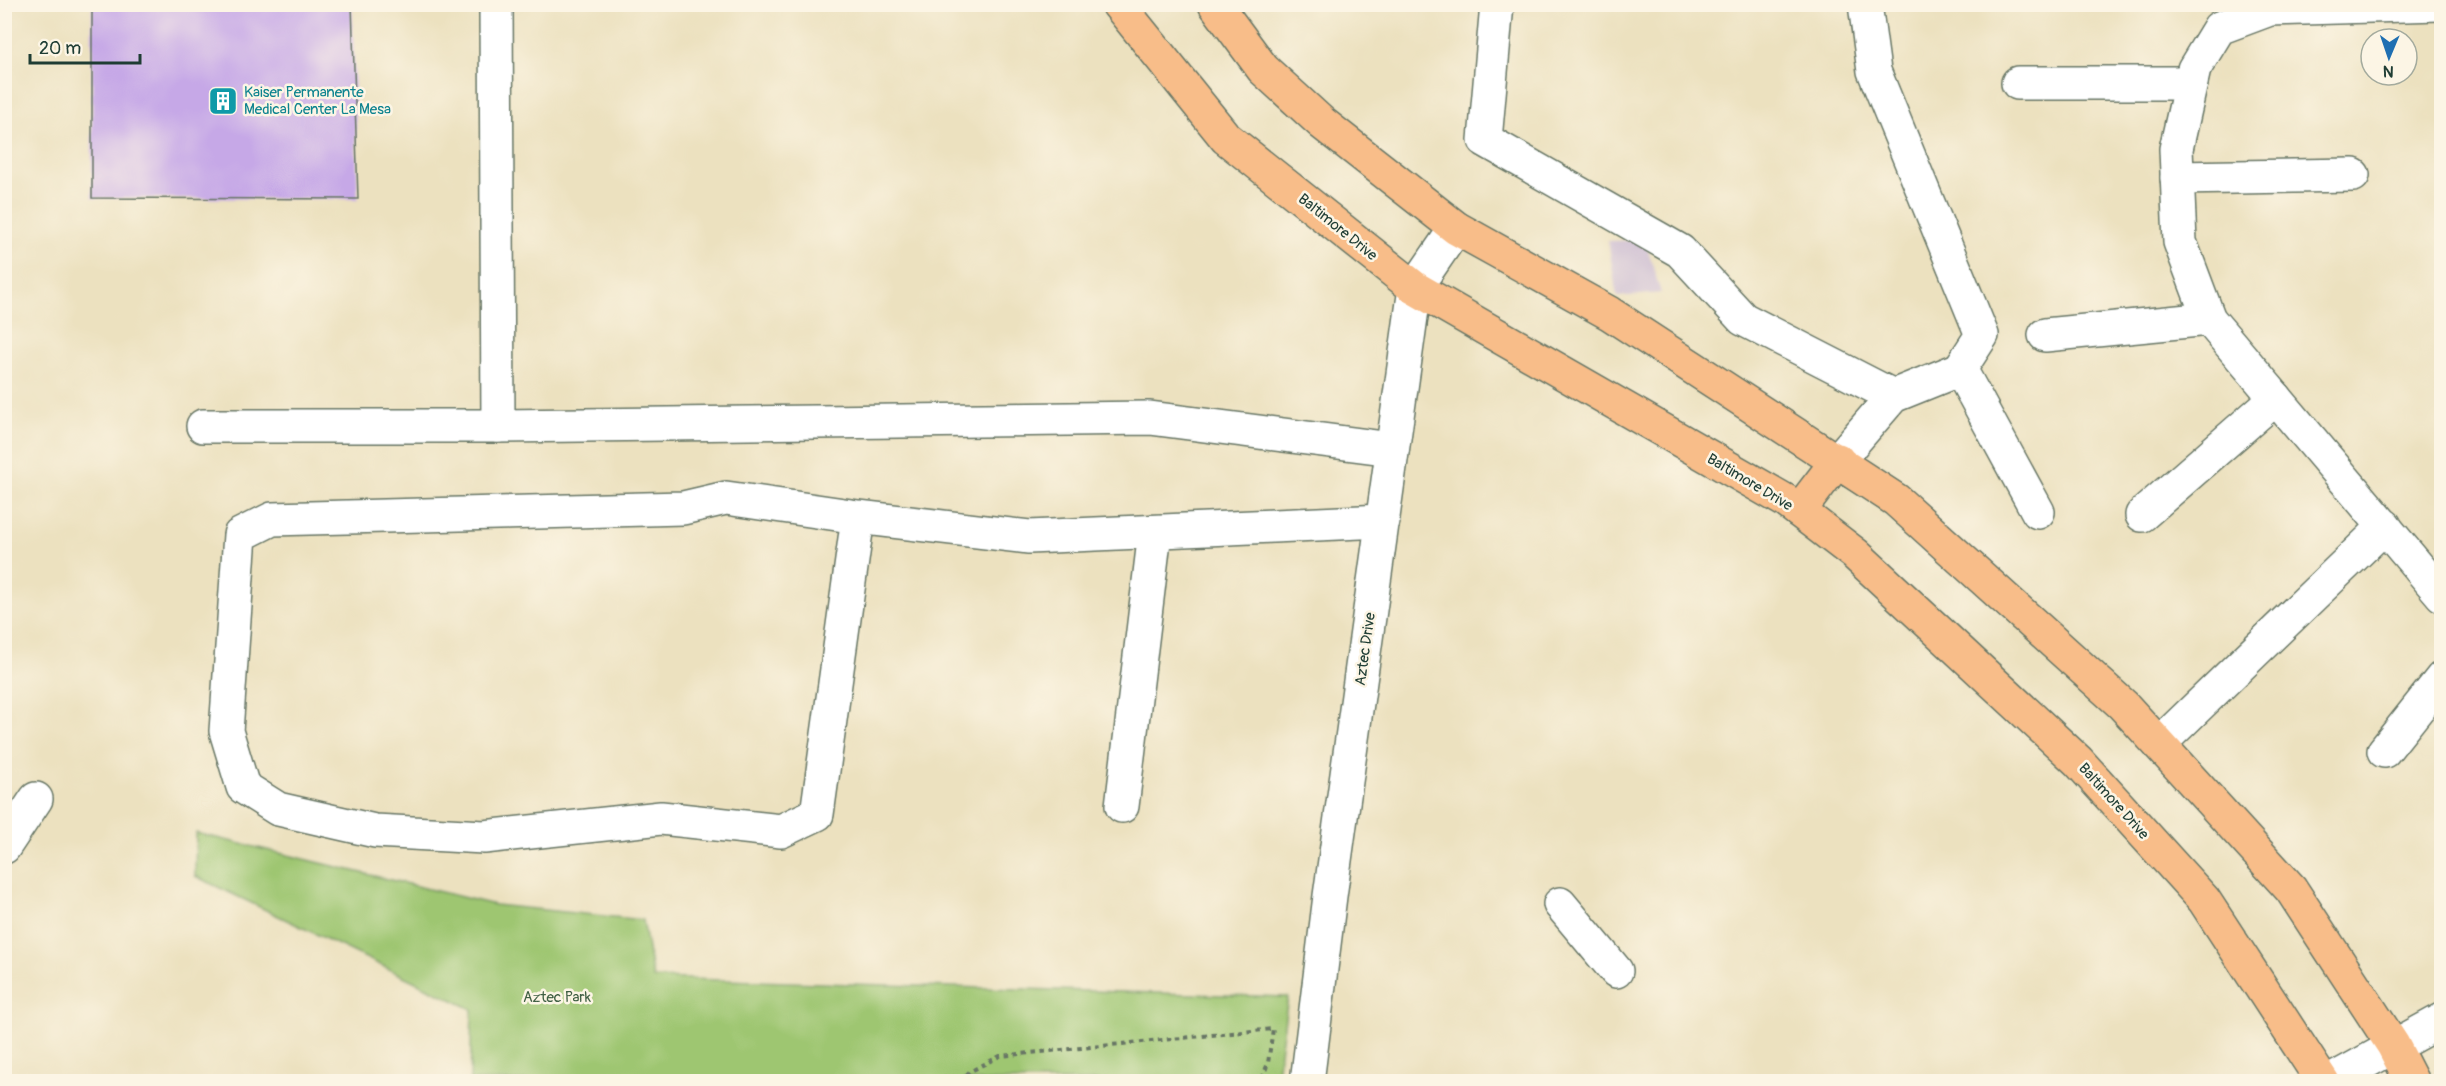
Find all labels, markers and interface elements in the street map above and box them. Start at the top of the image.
scale bar [30,27,140,65]
north arrow [2359,27,2419,87]
text: 20 m [39,37,81,60]
text: N [2383,61,2394,81]
place label: Kaiser Permanente Medical Center La Mesa [244,83,391,119]
building icon: Kaiser Permanente Medical Center La Mesa [207,85,239,117]
street label: Baltimore Drive [1294,190,1382,266]
street label: Baltimore Drive [1703,449,1797,516]
street label: Aztec Drive [1351,611,1380,687]
street label: Baltimore Drive [2074,759,2153,844]
park label: Aztec Park [523,988,592,1007]

